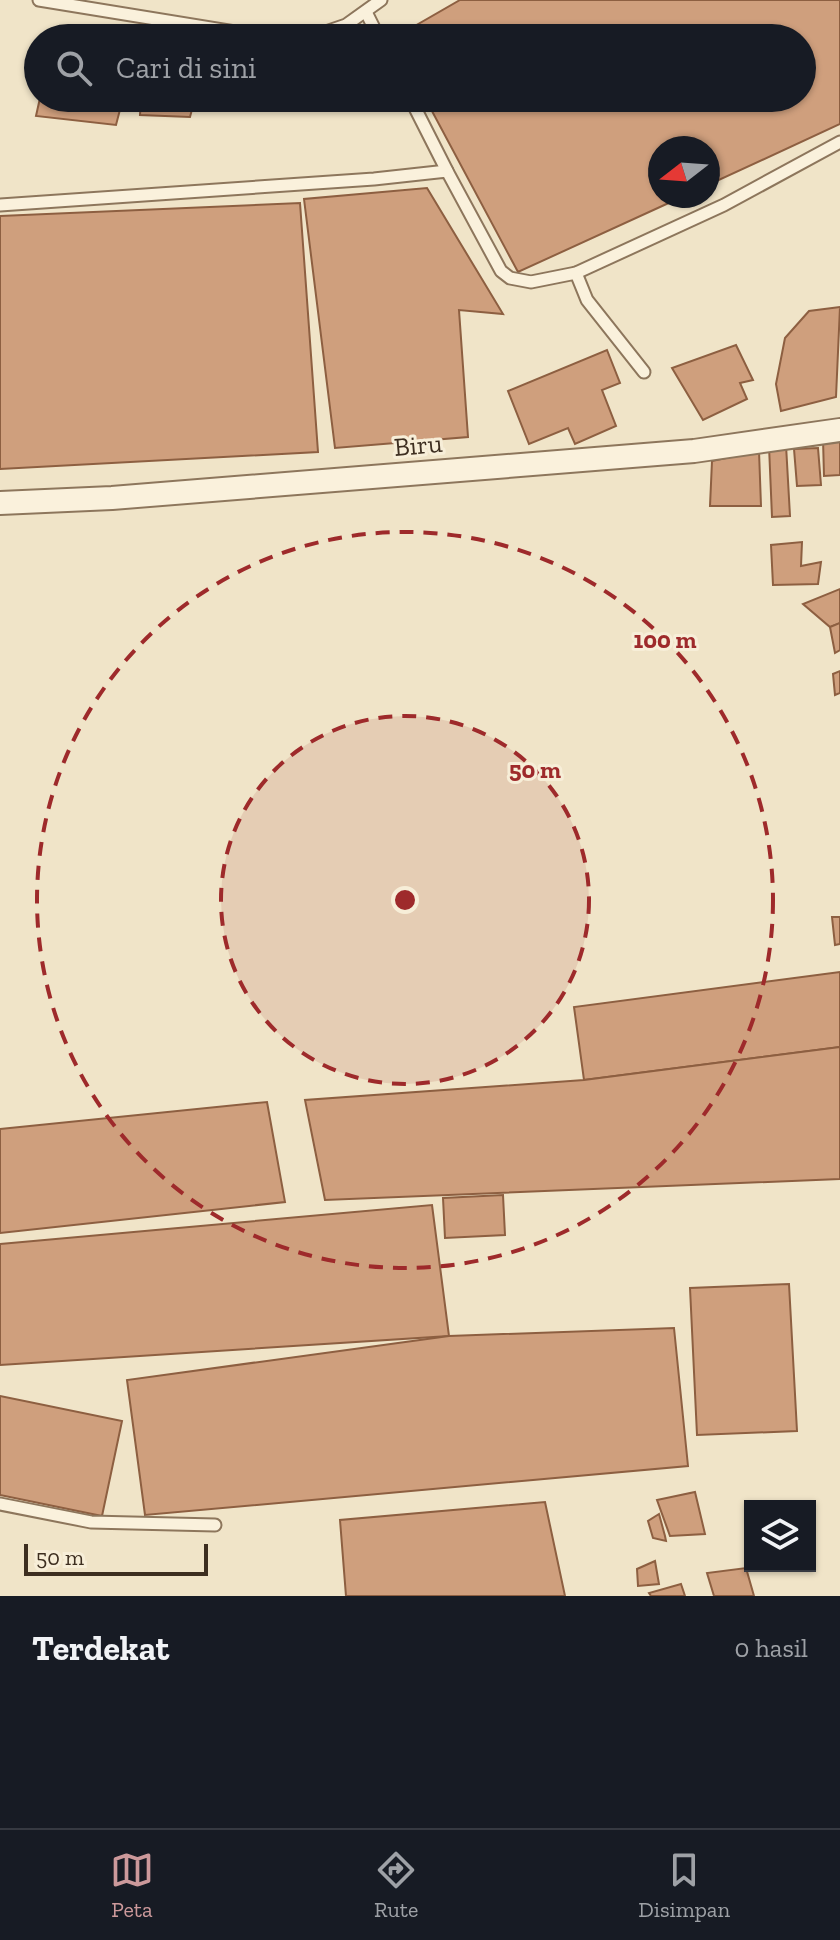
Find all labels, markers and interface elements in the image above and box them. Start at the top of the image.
search box [24,24,816,112]
icon: search [52,46,96,90]
text: Cari di sini [116,50,257,86]
north arrow [648,136,720,208]
street label: Biru [392,427,444,463]
text: 100 m [634,625,696,654]
text: 50 m [509,755,561,784]
centre of rings [391,886,419,914]
map controls [744,1500,816,1572]
button: layers [744,1500,816,1572]
scale bar [24,1540,208,1576]
text: 50 m [36,1544,84,1571]
text: Terdekat [32,1628,169,1669]
text: 0 hasil [734,1632,808,1664]
tab: Peta [110,1848,154,1923]
tab: Rute [374,1848,418,1923]
tab: Disimpan [638,1848,730,1923]

